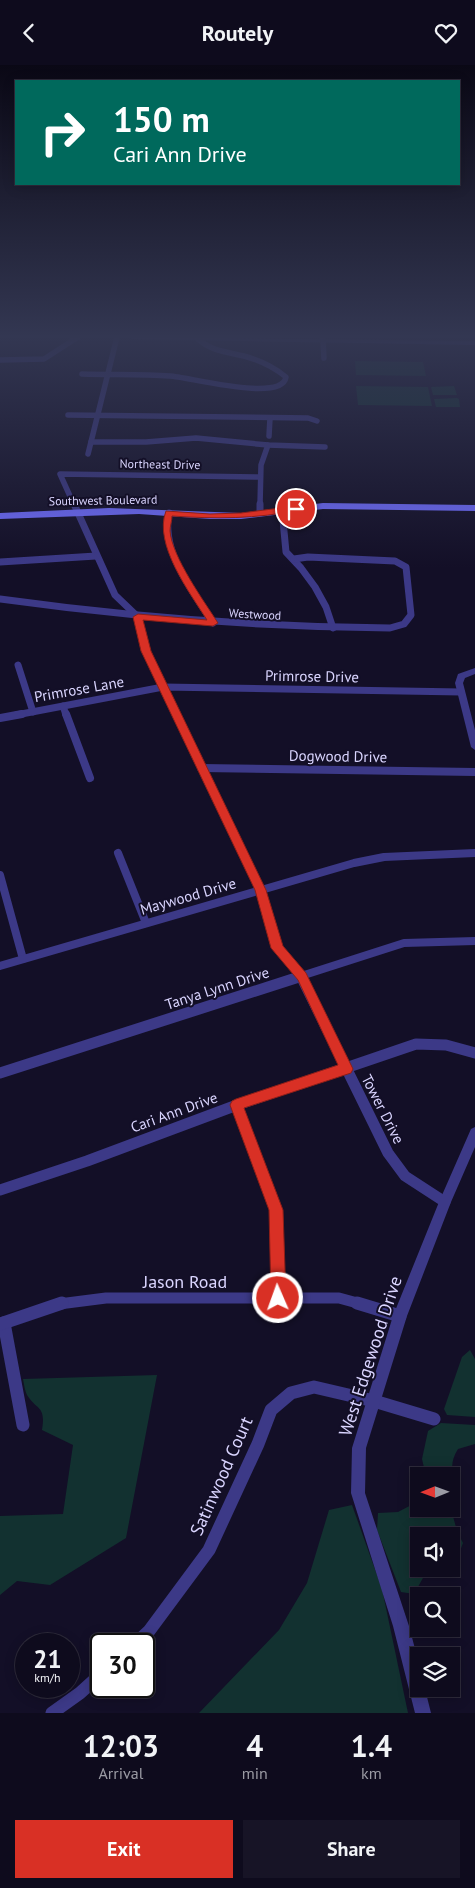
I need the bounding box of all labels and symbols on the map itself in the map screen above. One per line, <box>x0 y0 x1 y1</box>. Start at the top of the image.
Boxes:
street label: Northeast Drive <box>119 456 201 472</box>
pin <box>275 488 317 530</box>
street label: Southwest Boulevard <box>49 492 157 508</box>
street label: Westwood <box>228 605 282 623</box>
street label: Primrose Drive <box>265 666 359 686</box>
street label: Primrose Lane <box>33 672 125 706</box>
street label: Dogwood Drive <box>289 746 387 766</box>
street label: Maywood Drive <box>138 873 238 919</box>
street label: Tanya Lynn Drive <box>163 962 271 1014</box>
street label: Tower Drive <box>357 1071 409 1147</box>
street label: Cari Ann Drive <box>128 1087 220 1137</box>
street label: Jason Road <box>142 1270 227 1293</box>
position arrow <box>251 1271 303 1323</box>
street label: West Edgewood Drive <box>333 1273 407 1439</box>
street label: Satinwood Court <box>184 1413 258 1539</box>
north arrow <box>410 1467 460 1517</box>
speed limit sign: 30 <box>90 1633 155 1698</box>

